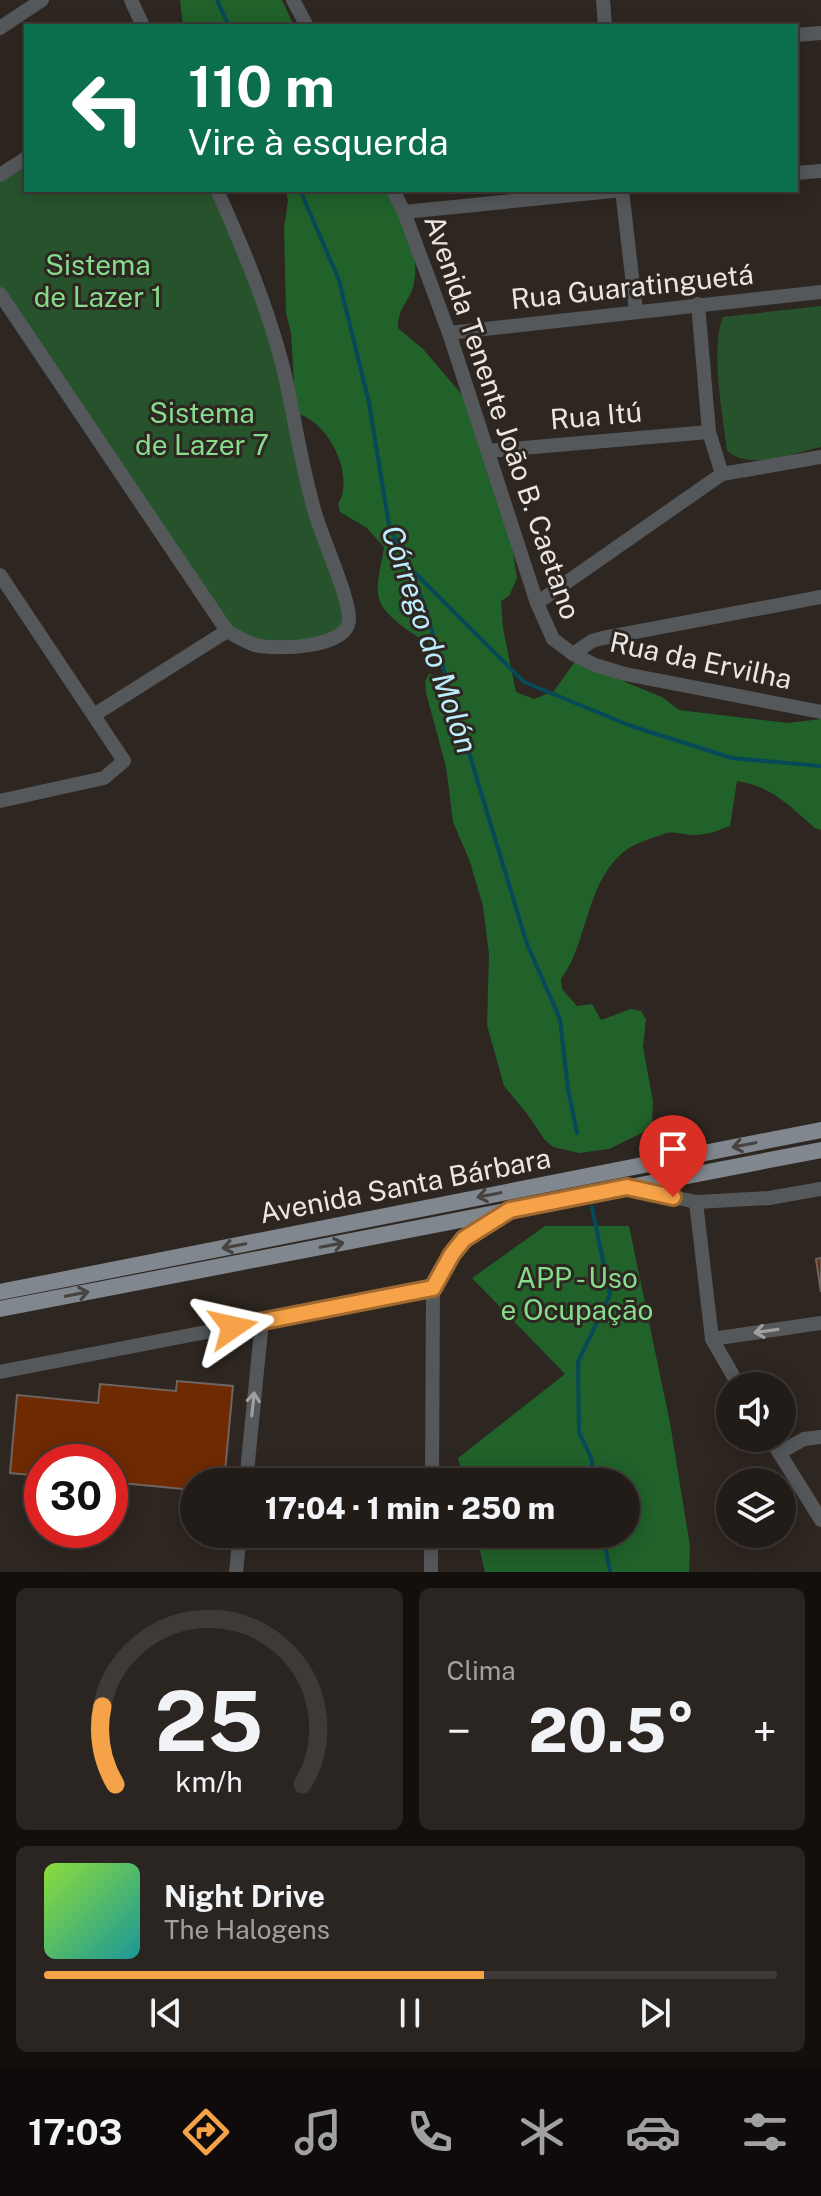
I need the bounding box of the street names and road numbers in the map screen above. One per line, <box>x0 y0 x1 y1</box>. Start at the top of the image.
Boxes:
street label: Avenida Tenente João B. Caetano <box>418 211 588 623</box>
street label: Rua Guaratinguetá <box>509 257 755 315</box>
street label: Rua Itú <box>549 395 643 435</box>
street label: Rua da Ervilha <box>607 625 795 695</box>
street label: Avenida Santa Bárbara <box>257 1141 553 1229</box>

